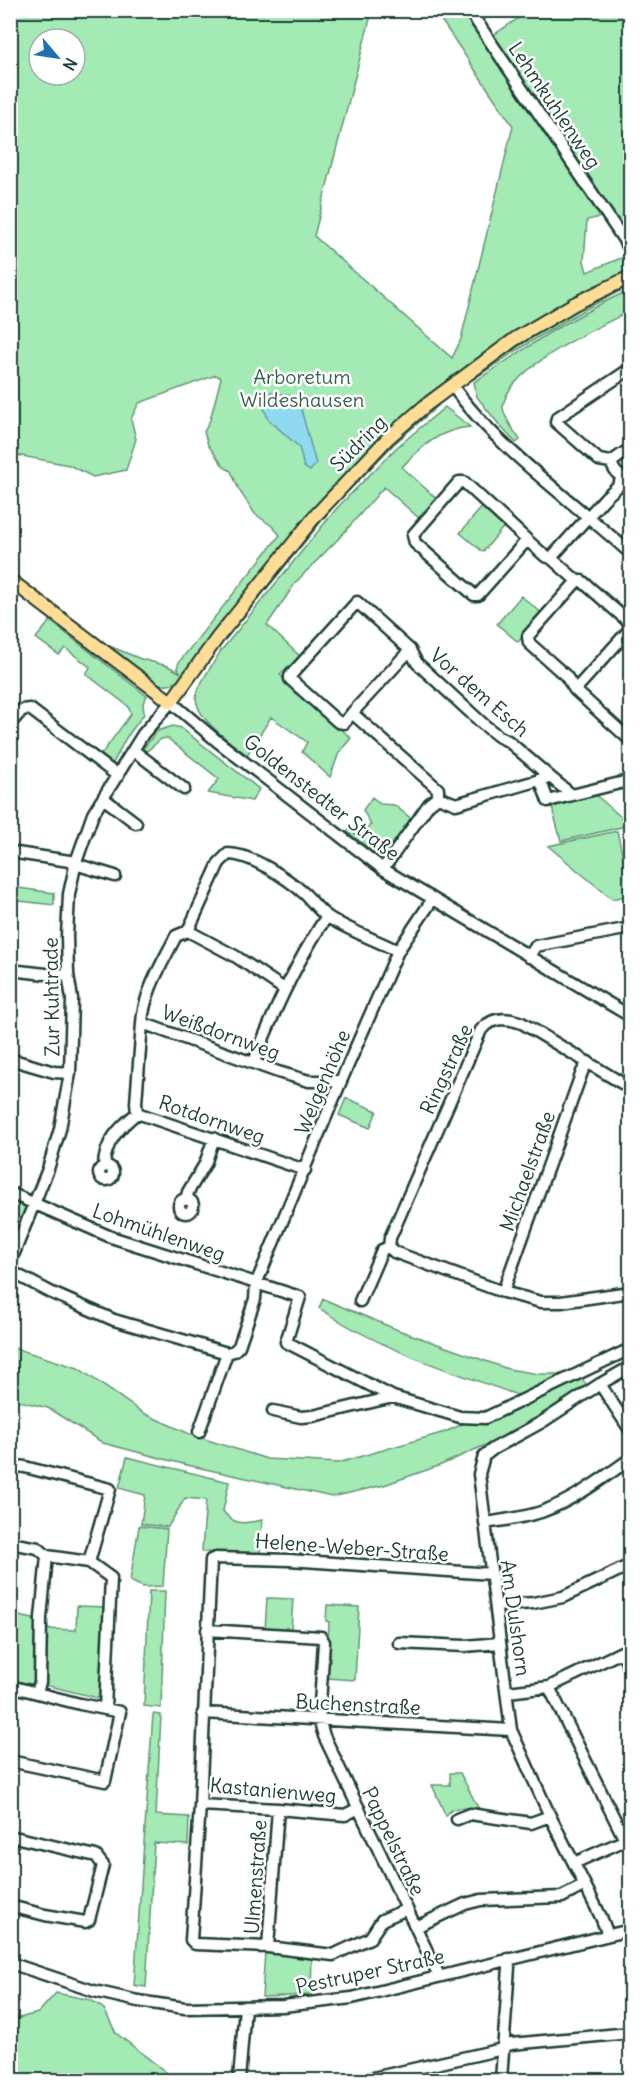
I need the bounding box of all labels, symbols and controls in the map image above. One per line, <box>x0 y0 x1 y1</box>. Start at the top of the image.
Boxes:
north arrow <box>27 27 87 87</box>
street label: Lehmkuhlenweg <box>503 37 607 173</box>
text: N <box>59 55 82 74</box>
park label: Arboretum Wildeshausen <box>240 364 364 412</box>
street label: Südring <box>324 409 392 477</box>
street label: Vor dem Esch <box>425 642 535 742</box>
street label: Goldenstedter Straße <box>239 728 405 866</box>
street label: Zur Kuhtrade <box>37 937 65 1057</box>
street label: Weißdornweg <box>159 999 283 1065</box>
street label: Ringstraße <box>414 1020 478 1118</box>
street label: Welgenhöhe <box>289 1026 355 1138</box>
street label: Rotdornweg <box>156 1089 268 1149</box>
street label: Michaelstraße <box>494 1108 560 1234</box>
street label: Lohmühlenweg <box>89 1198 229 1266</box>
street label: Helene-Weber-Straße <box>254 1528 450 1566</box>
street label: Am Dulshorn <box>495 1558 537 1678</box>
street label: Buchenstraße <box>295 1688 421 1720</box>
street label: Kastanienweg <box>209 1772 337 1808</box>
street label: Pappelstraße <box>357 1783 431 1899</box>
street label: Ulmenstraße <box>239 1819 271 1935</box>
street label: Pestruper Straße <box>293 1943 447 1999</box>

